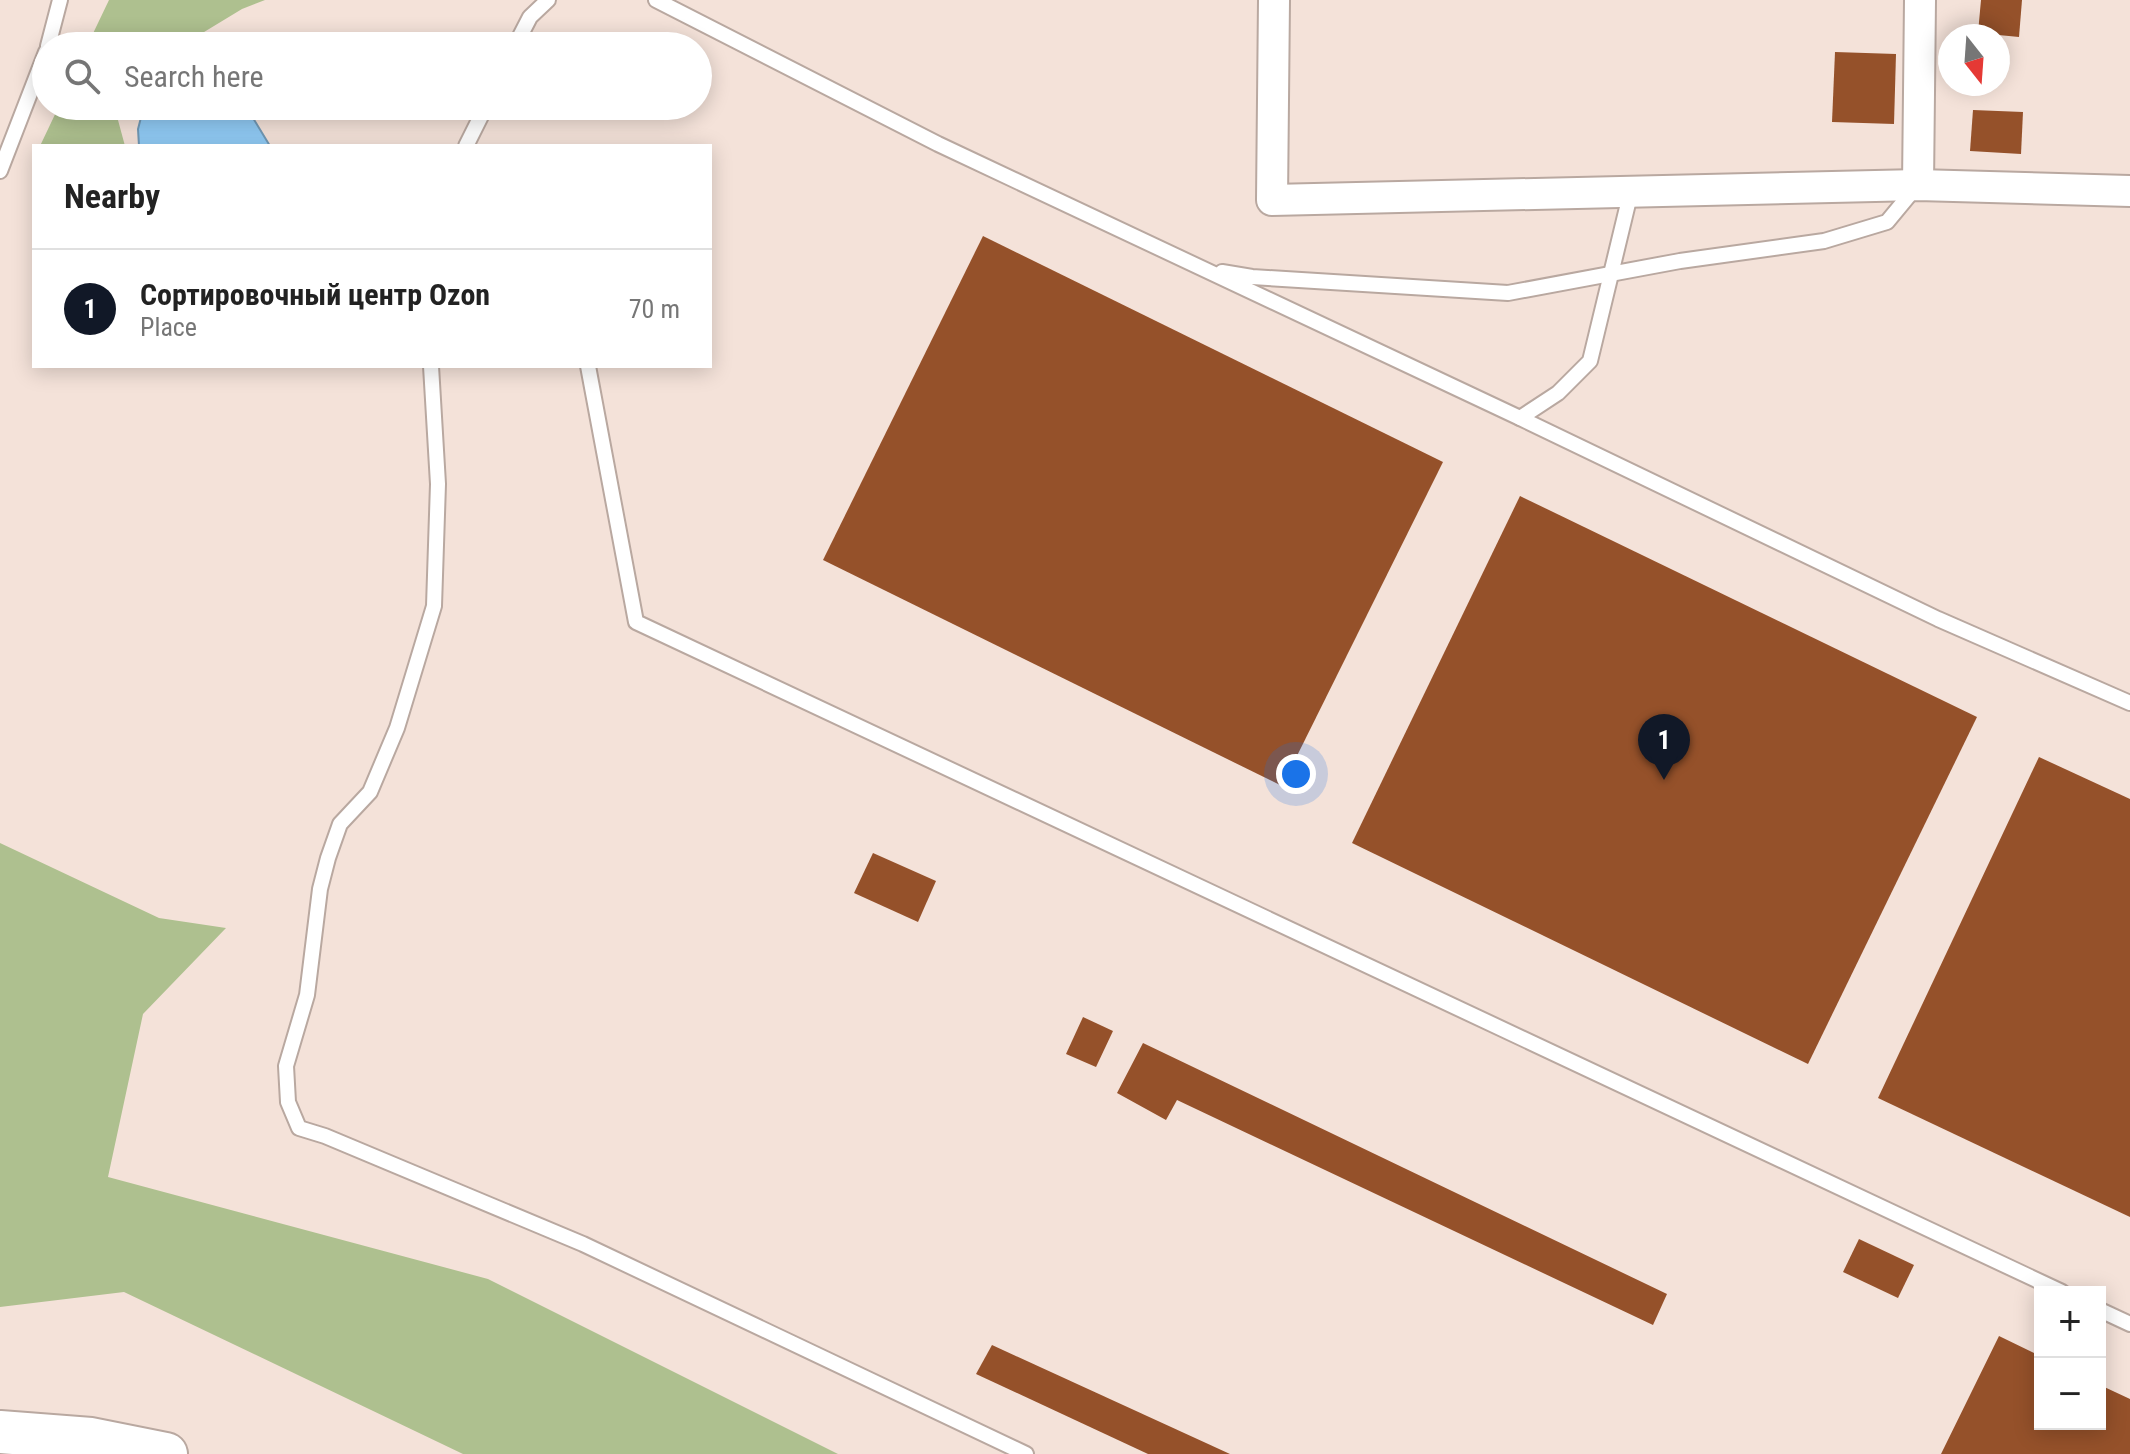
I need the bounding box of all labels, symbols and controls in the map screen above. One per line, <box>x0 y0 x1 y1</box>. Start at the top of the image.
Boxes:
north arrow <box>1938 24 2010 96</box>
search box <box>32 32 712 120</box>
icon: search <box>60 54 104 98</box>
text: Search here <box>124 59 264 94</box>
text: Nearby <box>64 176 160 216</box>
text: Сортировочный центр Ozon <box>140 277 490 312</box>
text: 1 <box>83 294 97 324</box>
text: 70 m <box>629 294 680 324</box>
text: Place <box>140 312 197 342</box>
pin: 1 <box>1638 714 1690 780</box>
your location <box>1276 754 1316 794</box>
map controls <box>2034 1286 2106 1430</box>
button: + <box>2034 1286 2106 1358</box>
button: − <box>2034 1358 2106 1430</box>

